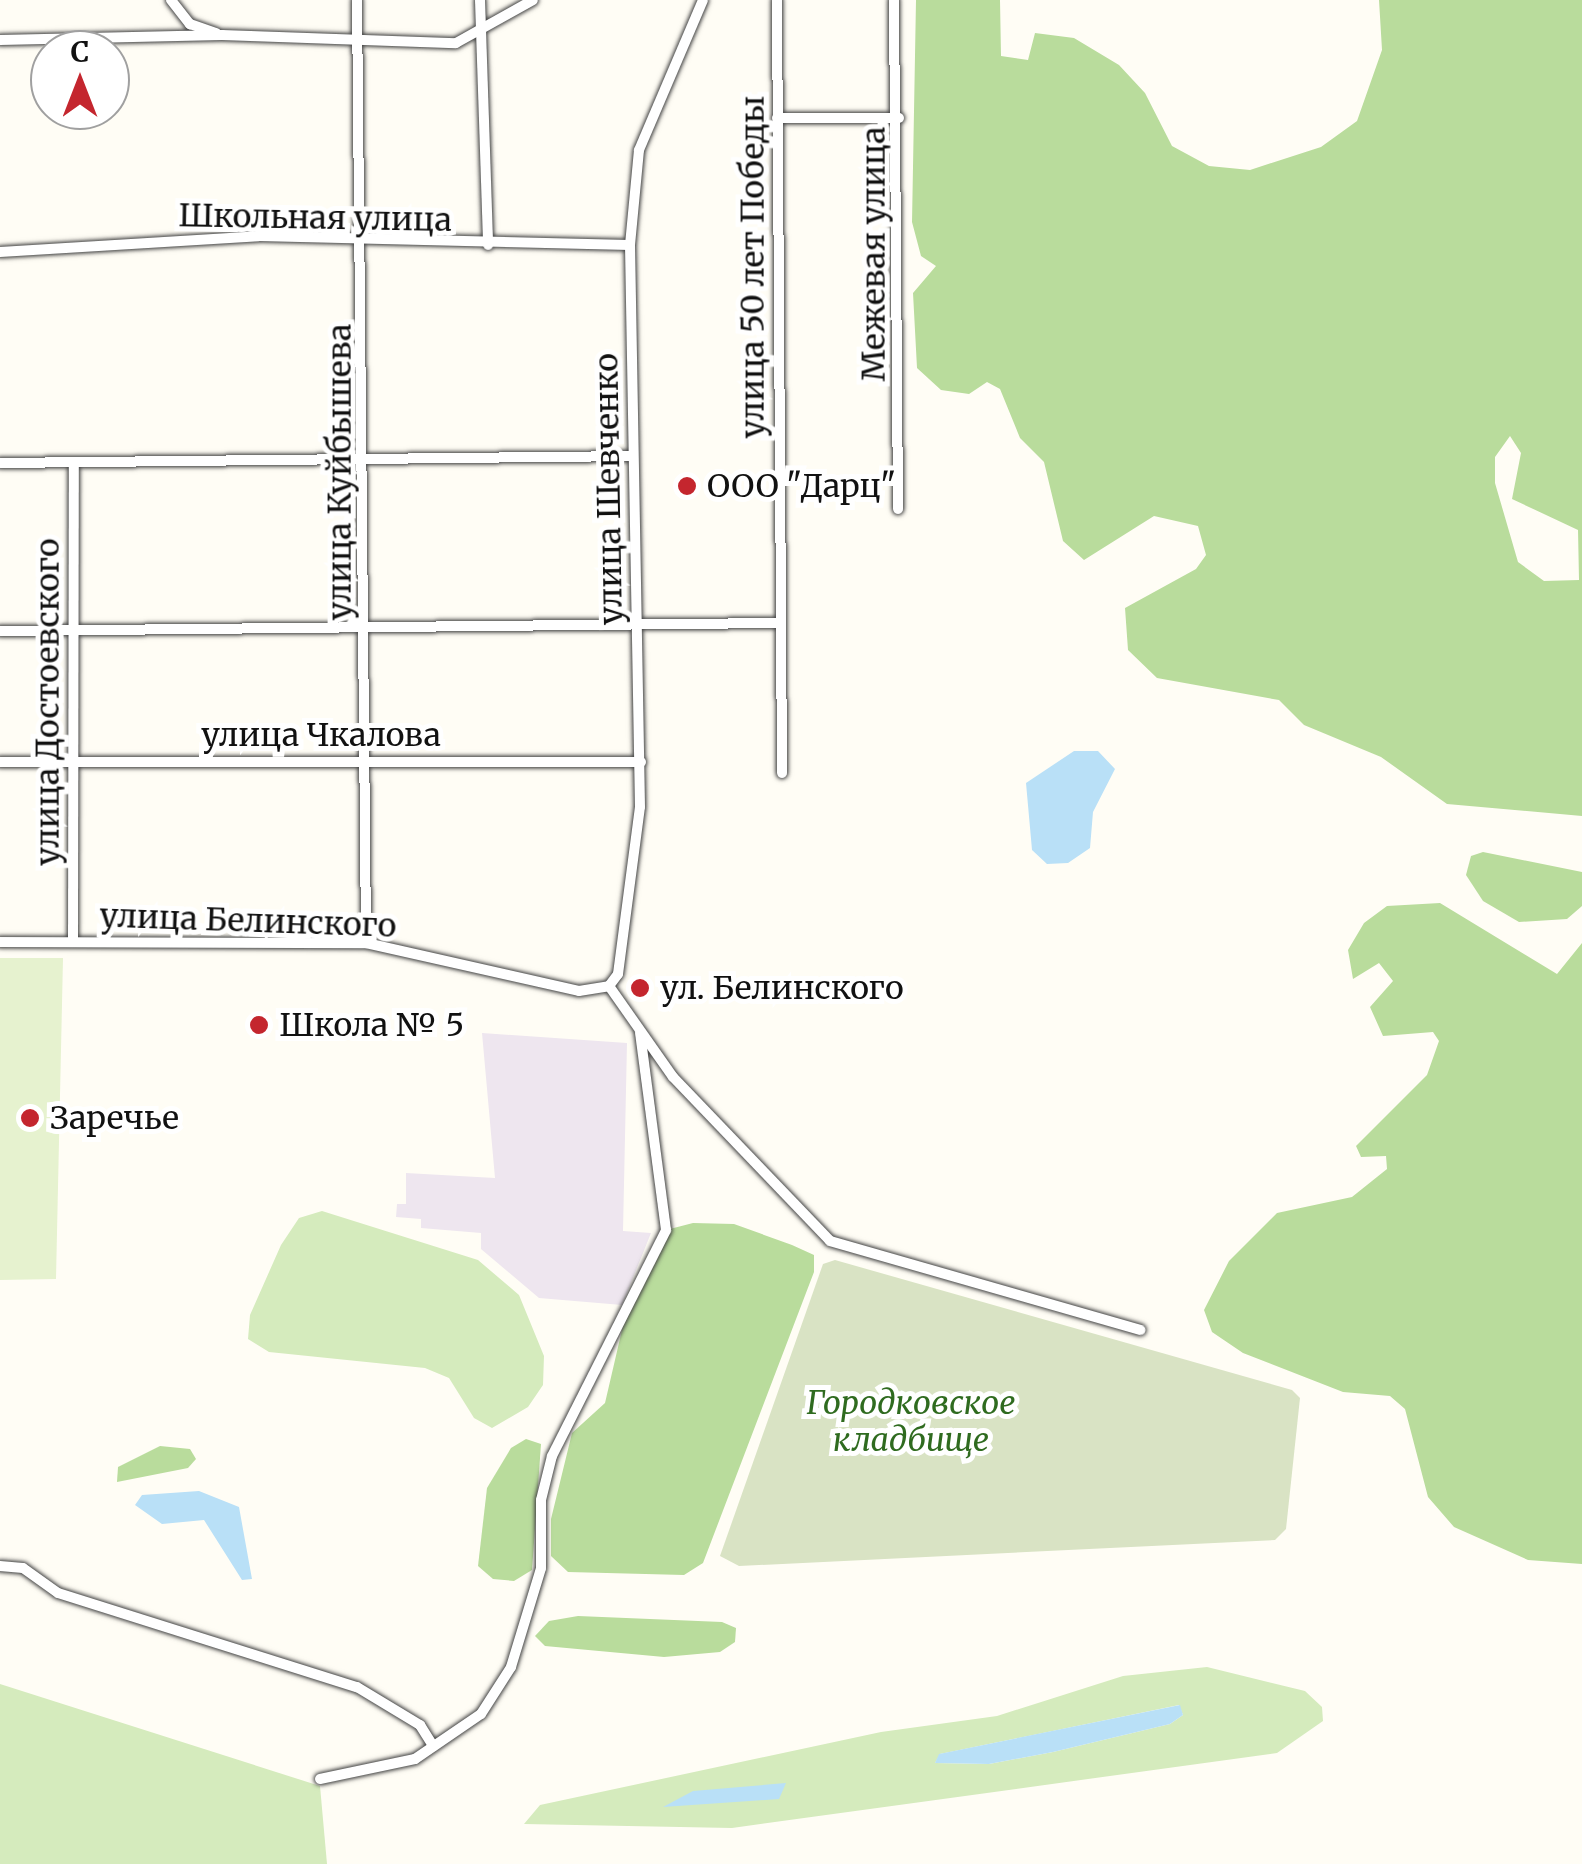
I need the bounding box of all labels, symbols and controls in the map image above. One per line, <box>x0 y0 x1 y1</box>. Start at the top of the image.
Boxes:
north arrow <box>30 30 130 130</box>
text: С <box>71 34 89 70</box>
street label: улица 50 лет Победы <box>734 96 772 438</box>
street label: Межевая улица <box>855 127 893 381</box>
street label: Школьная улица <box>178 196 452 240</box>
street label: улица Куйбышева <box>321 324 359 620</box>
street label: улица Шевченко <box>587 353 631 625</box>
place label: ООО "Дарц" <box>707 467 896 505</box>
marker: ООО "Дарц" <box>676 475 698 497</box>
street label: улица Достоевского <box>29 538 67 866</box>
street label: улица Чкалова <box>201 716 441 754</box>
street label: улица Белинского <box>99 897 397 945</box>
place label: ул. Белинского <box>660 969 904 1007</box>
marker: ул. Белинского <box>629 977 651 999</box>
place label: Школа № 5 <box>279 1006 464 1044</box>
marker: Школа № 5 <box>248 1014 270 1036</box>
place label: Заречье <box>50 1099 179 1137</box>
marker: Заречье <box>19 1107 41 1129</box>
park label: Городковское кладбище <box>806 1385 1016 1460</box>

